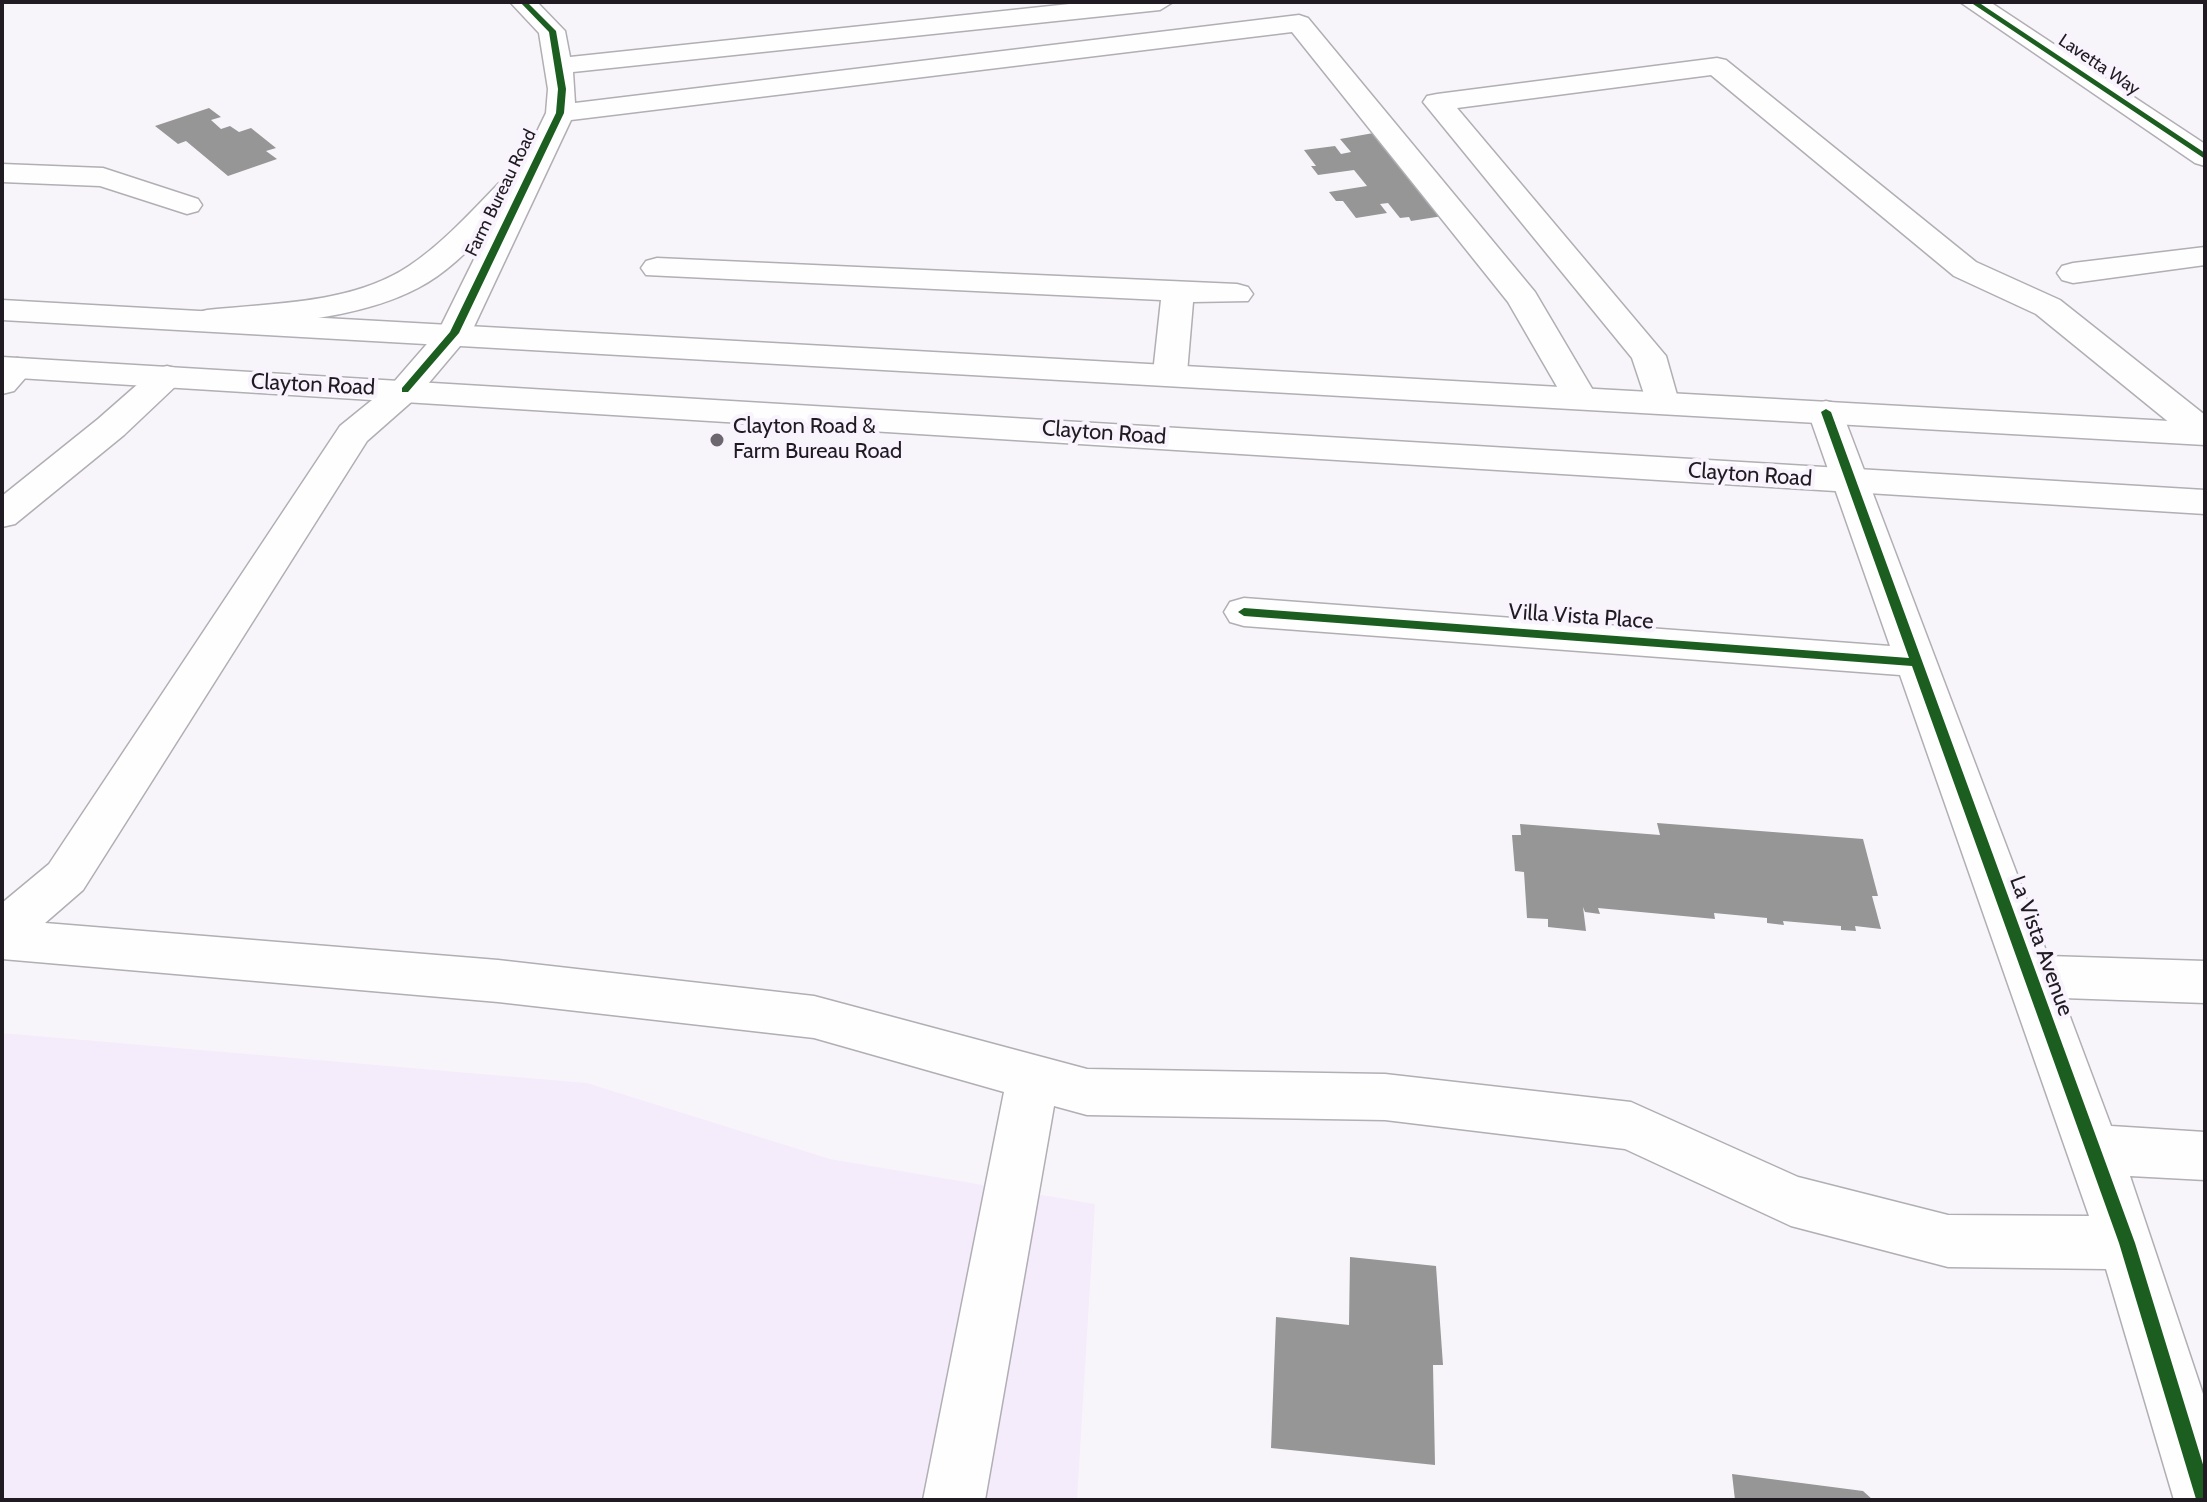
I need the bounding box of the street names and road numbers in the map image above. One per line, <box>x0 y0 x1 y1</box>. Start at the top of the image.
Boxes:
street label: Lavetta Way <box>2054 30 2144 100</box>
street label: Farm Bureau Road <box>461 126 541 260</box>
street label: Clayton Road <box>250 369 376 401</box>
street label: Clayton Road <box>1041 415 1167 451</box>
street label: Clayton Road <box>1687 457 1813 493</box>
street label: Villa Vista Place <box>1508 599 1654 635</box>
street label: La Vista Avenue <box>2003 872 2079 1020</box>

